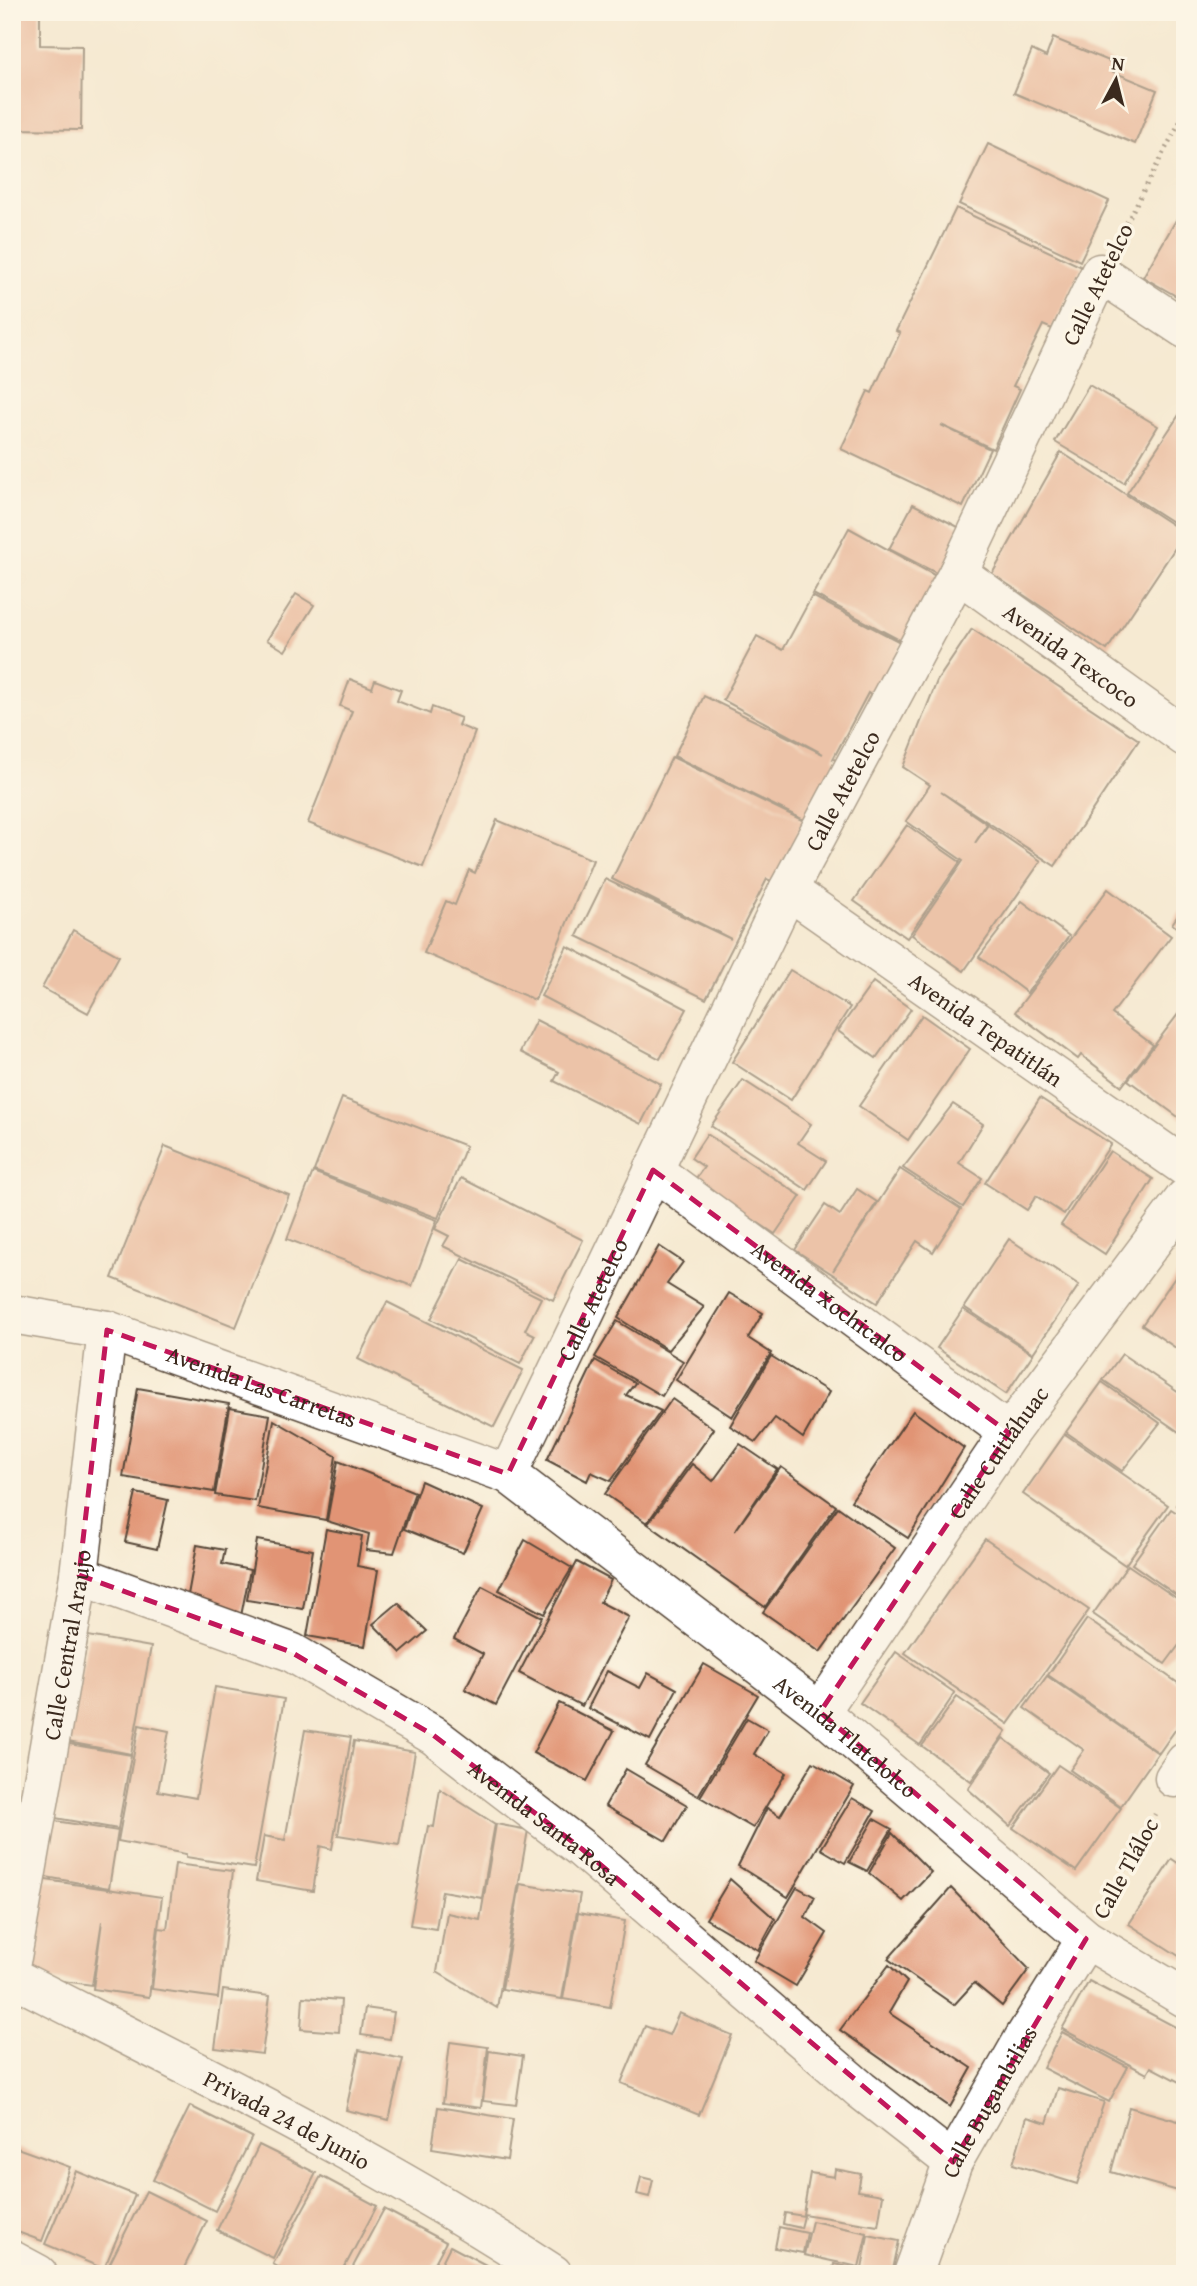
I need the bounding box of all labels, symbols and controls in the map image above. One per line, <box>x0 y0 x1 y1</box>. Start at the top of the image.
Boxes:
north arrow <box>1082 46 1152 116</box>
text: N <box>1110 48 1126 78</box>
street label: Calle Atetelco <box>1053 217 1141 351</box>
street label: Avenida Texcoco <box>997 595 1146 715</box>
street label: Calle Atetelco <box>796 724 887 856</box>
street label: Avenida Tepatitlán <box>903 963 1070 1094</box>
street label: Calle Atetelco <box>548 1232 635 1366</box>
street label: Avenida Xochicalco <box>745 1232 915 1370</box>
street label: Avenida Las Carretas <box>163 1336 361 1435</box>
street label: Calle Cuitláhuac <box>939 1378 1056 1525</box>
street label: Calle Central Araujo <box>34 1548 98 1743</box>
street label: Avenida Tlatelolco <box>767 1666 925 1805</box>
street label: Avenida Santa Rosa <box>462 1752 629 1893</box>
street label: Calle Tláloc <box>1084 1812 1166 1924</box>
street label: Calle Bugambilias <box>932 2019 1044 2182</box>
street label: Privada 24 de Junio <box>198 2061 377 2177</box>

